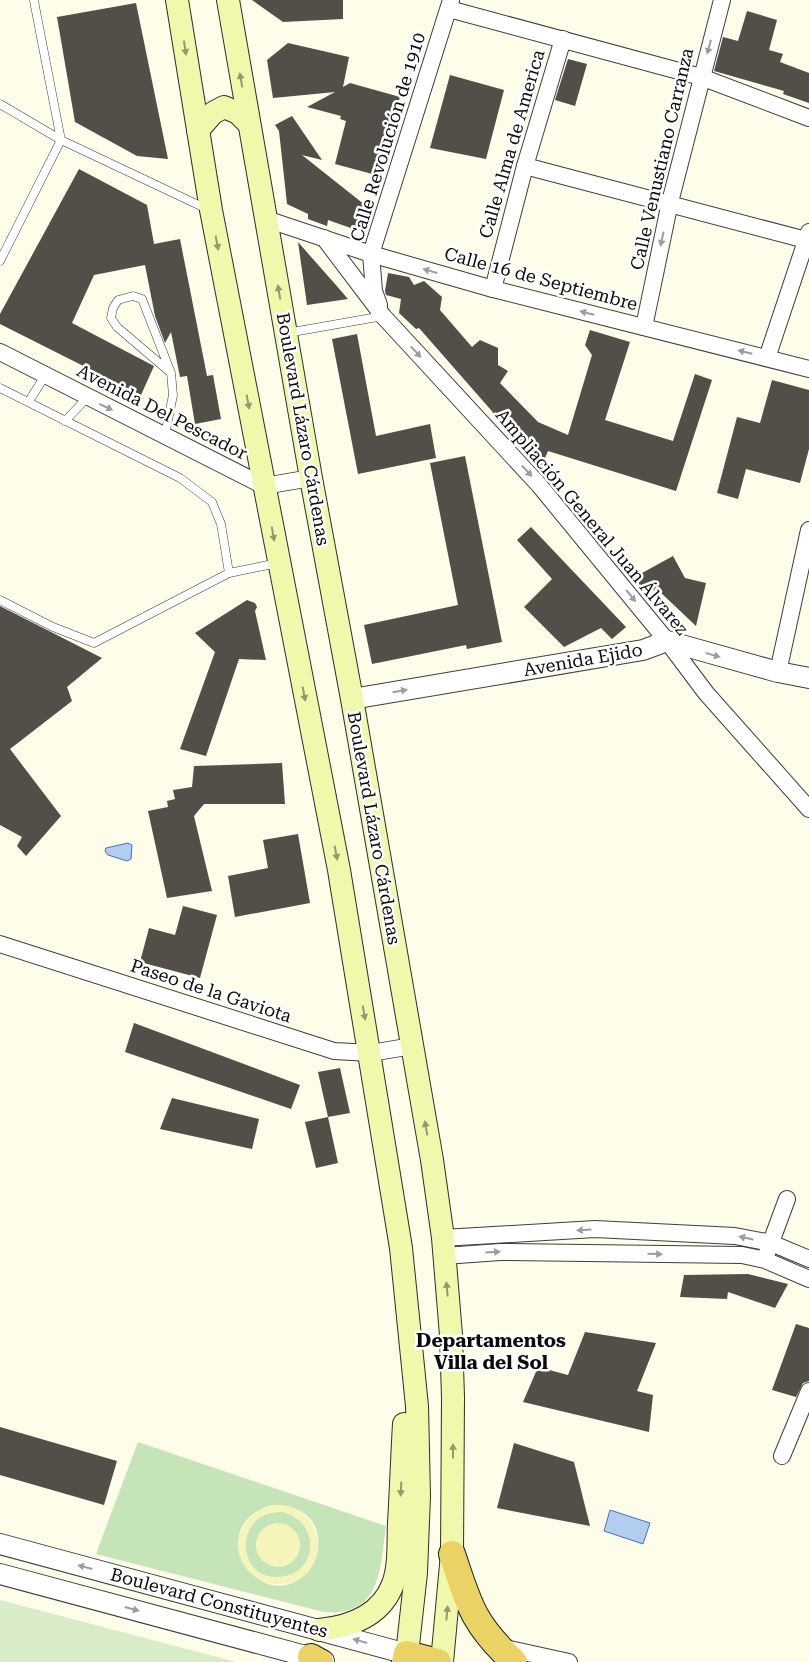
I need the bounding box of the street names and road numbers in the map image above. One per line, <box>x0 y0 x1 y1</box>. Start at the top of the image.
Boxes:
street label: Calle Revolución de 1910 <box>346 30 429 244</box>
street label: Calle Venustiano Carranza <box>626 46 697 272</box>
street label: Calle Alma de America <box>475 47 549 241</box>
street label: Calle 16 de Septiembre <box>442 243 640 314</box>
street label: Boulevard Lázaro Cárdenas <box>273 311 334 547</box>
street label: Avenida Del Pescador <box>74 359 251 464</box>
street label: Ampliación General Juan Álvarez <box>492 405 693 639</box>
street label: Avenida Ejido <box>522 639 644 680</box>
street label: Boulevard Lázaro Cárdenas <box>344 710 405 946</box>
street label: Paseo de la Gaviota <box>128 955 294 1027</box>
street label: Boulevard Constituyentes <box>108 1563 330 1642</box>

